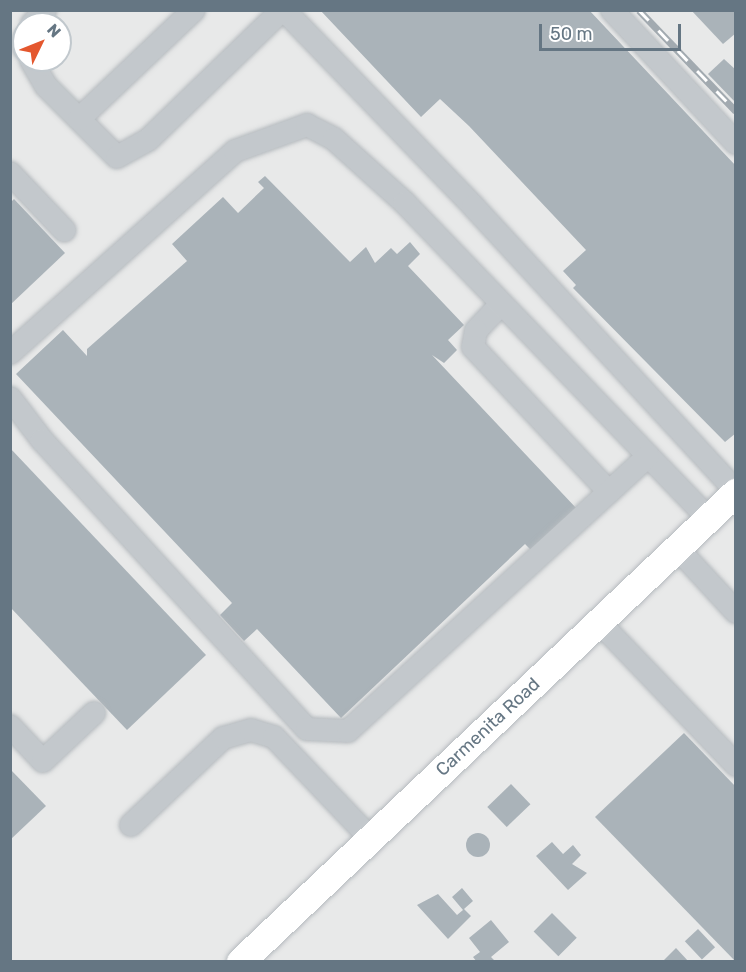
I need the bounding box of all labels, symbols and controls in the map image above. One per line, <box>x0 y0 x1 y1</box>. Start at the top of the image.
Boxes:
north arrow <box>12 12 72 72</box>
scale bar <box>542 12 684 50</box>
text: N <box>43 20 65 41</box>
text: 50 m <box>550 23 593 45</box>
street label: Carmenita Road <box>432 673 544 781</box>

